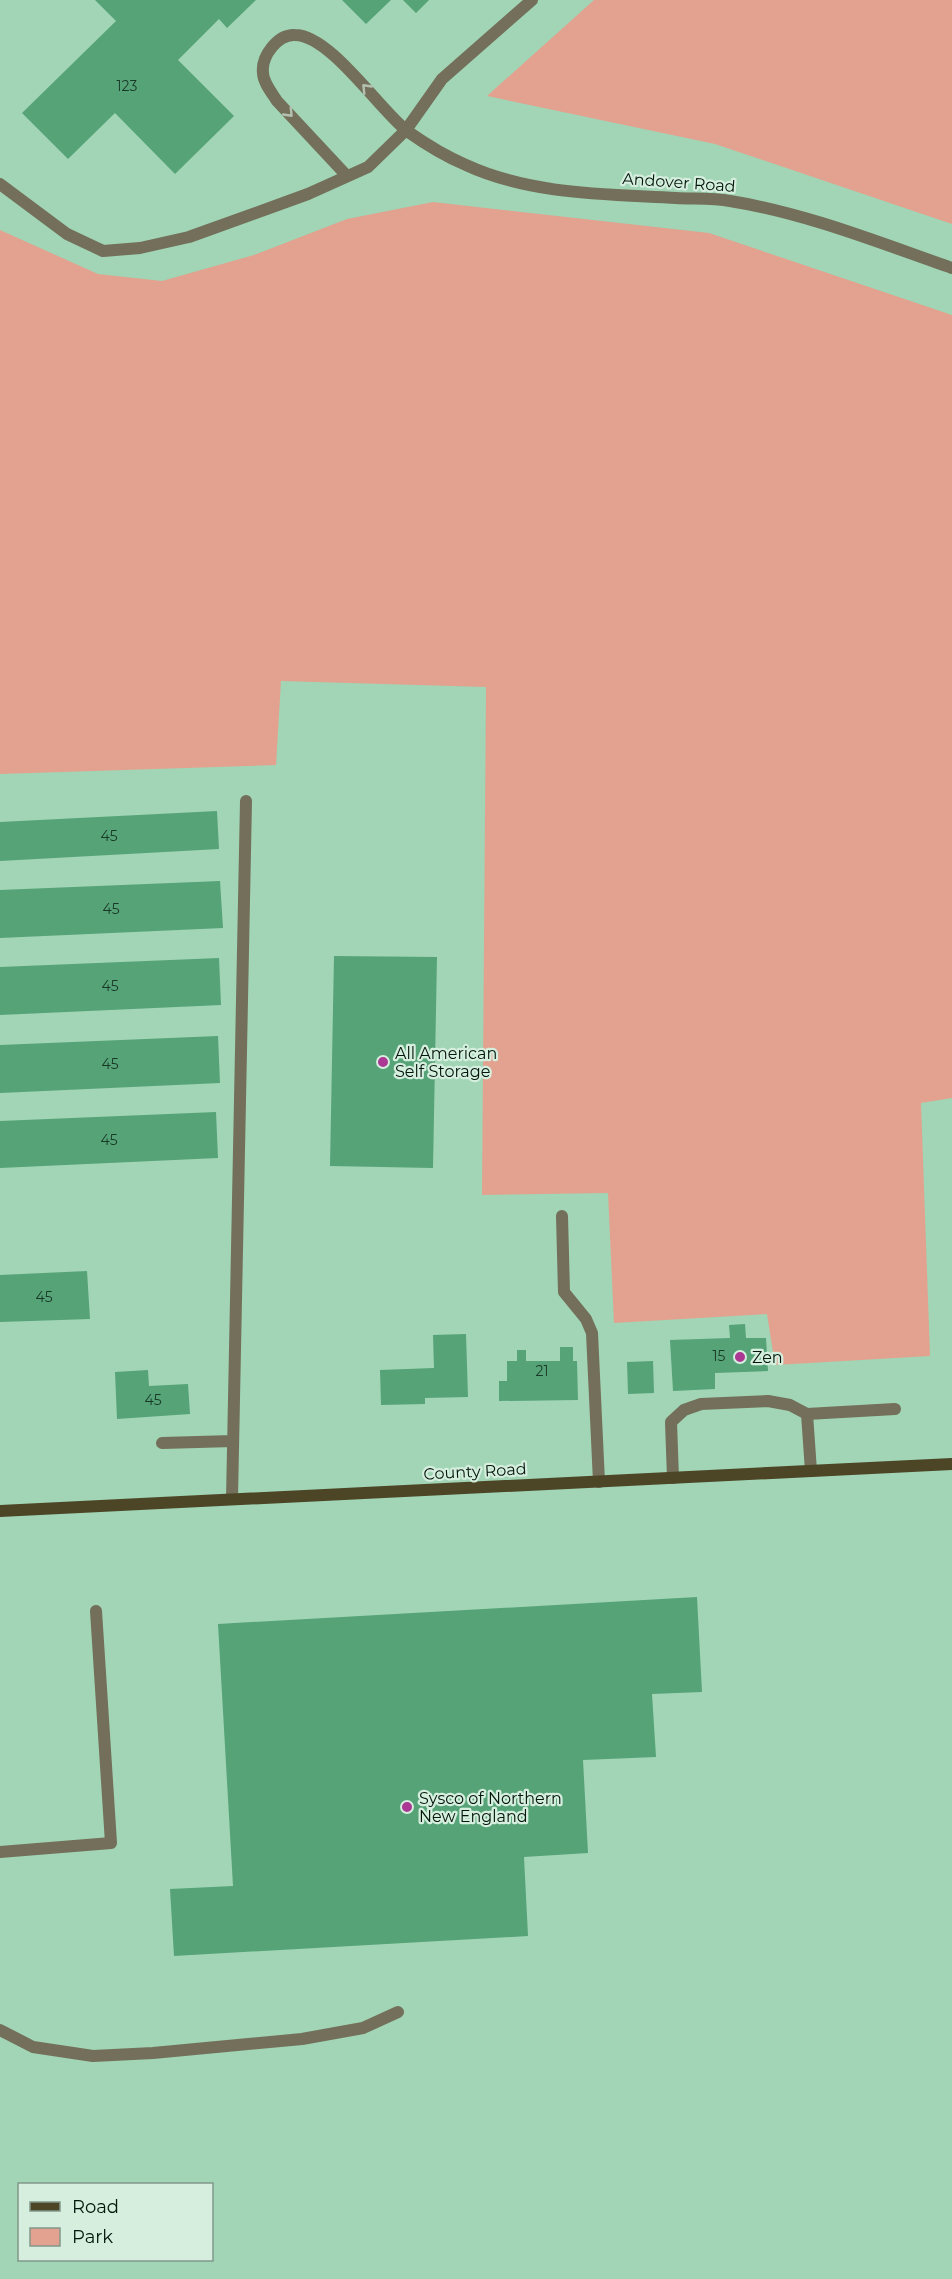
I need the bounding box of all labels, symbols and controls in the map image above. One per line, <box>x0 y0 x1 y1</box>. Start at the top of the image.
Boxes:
house number: 123 <box>117 77 138 95</box>
one-way arrow <box>362 85 373 96</box>
one-way arrow <box>282 106 293 117</box>
street label: Andover Road <box>622 169 736 196</box>
house number: 45 <box>100 827 118 845</box>
house number: 45 <box>102 900 120 918</box>
house number: 45 <box>101 977 119 995</box>
place label: All American Self Storage <box>395 1044 497 1081</box>
house number: 45 <box>101 1055 119 1073</box>
marker: All American Self Storage <box>376 1055 390 1069</box>
house number: 45 <box>100 1131 118 1149</box>
house number: 45 <box>35 1288 53 1306</box>
house number: 15 <box>713 1347 726 1365</box>
place label: Zen <box>752 1348 783 1367</box>
marker: Zen <box>733 1350 747 1364</box>
house number: 21 <box>535 1362 549 1380</box>
house number: 45 <box>144 1391 162 1409</box>
street label: County Road <box>423 1459 527 1484</box>
place label: Sysco of Northern New England <box>419 1789 562 1826</box>
marker: Sysco of Northern New England <box>400 1800 414 1814</box>
legend <box>18 2183 213 2261</box>
text: Road <box>72 2196 119 2218</box>
text: Park <box>72 2226 113 2248</box>

